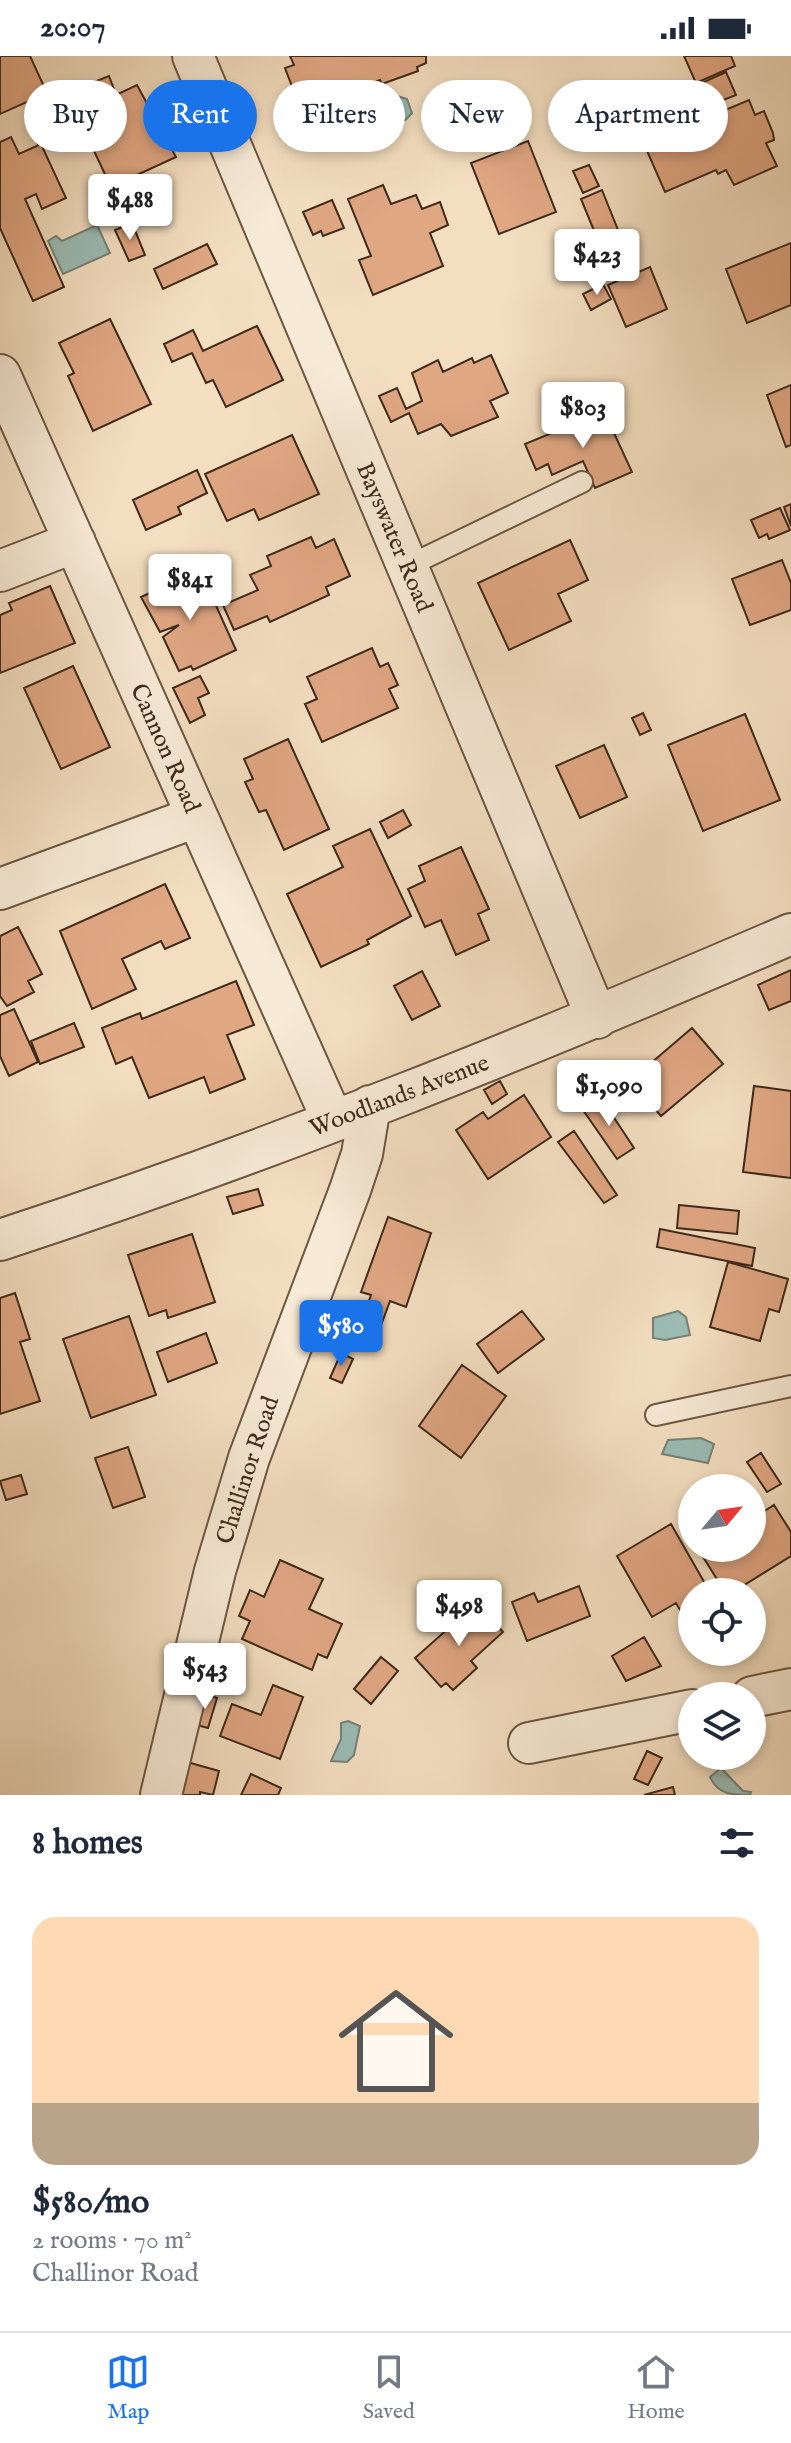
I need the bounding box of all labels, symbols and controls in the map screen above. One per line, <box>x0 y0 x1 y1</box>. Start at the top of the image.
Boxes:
text: 20:07 <box>40 9 106 47</box>
chip: Buy <box>24 80 127 152</box>
chip: Rent <box>143 80 257 152</box>
chip: Filters <box>273 80 405 152</box>
chip: New <box>421 80 532 152</box>
chip: Apartment <box>548 80 728 152</box>
pin: $488 <box>83 174 177 242</box>
text: $488 <box>106 183 154 216</box>
pin: $423 <box>550 229 644 297</box>
text: $423 <box>572 238 622 271</box>
pin: $803 <box>536 382 630 450</box>
text: $803 <box>559 391 607 424</box>
street label: Bayswater Road <box>348 458 439 617</box>
pin: $841 <box>143 554 237 622</box>
text: $841 <box>166 563 214 596</box>
street label: Cannon Road <box>122 679 207 818</box>
street label: Woodlands Avenue <box>305 1048 494 1145</box>
pin: $1,090 <box>544 1060 674 1128</box>
text: $1,090 <box>575 1069 643 1102</box>
pin: $580 <box>294 1300 388 1368</box>
text: $580 <box>318 1309 364 1342</box>
street label: Challinor Road <box>210 1392 287 1548</box>
north arrow <box>678 1474 766 1562</box>
map controls <box>678 1474 766 1770</box>
button: locate <box>678 1578 766 1666</box>
pin: $498 <box>412 1580 506 1648</box>
text: $498 <box>435 1589 483 1622</box>
pin: $543 <box>158 1643 252 1711</box>
text: $543 <box>182 1652 228 1685</box>
button: layers <box>678 1682 766 1770</box>
icon: filters <box>715 1821 759 1865</box>
text: 8 homes <box>32 1822 143 1865</box>
icon: home <box>324 1969 468 2113</box>
text: $580/mo <box>32 2181 149 2224</box>
text: 2 rooms · 70 m² <box>32 2224 192 2257</box>
text: Challinor Road <box>32 2257 199 2290</box>
tab: Map <box>106 2350 150 2426</box>
tab: Saved <box>363 2350 415 2426</box>
tab: Home <box>627 2350 685 2426</box>

